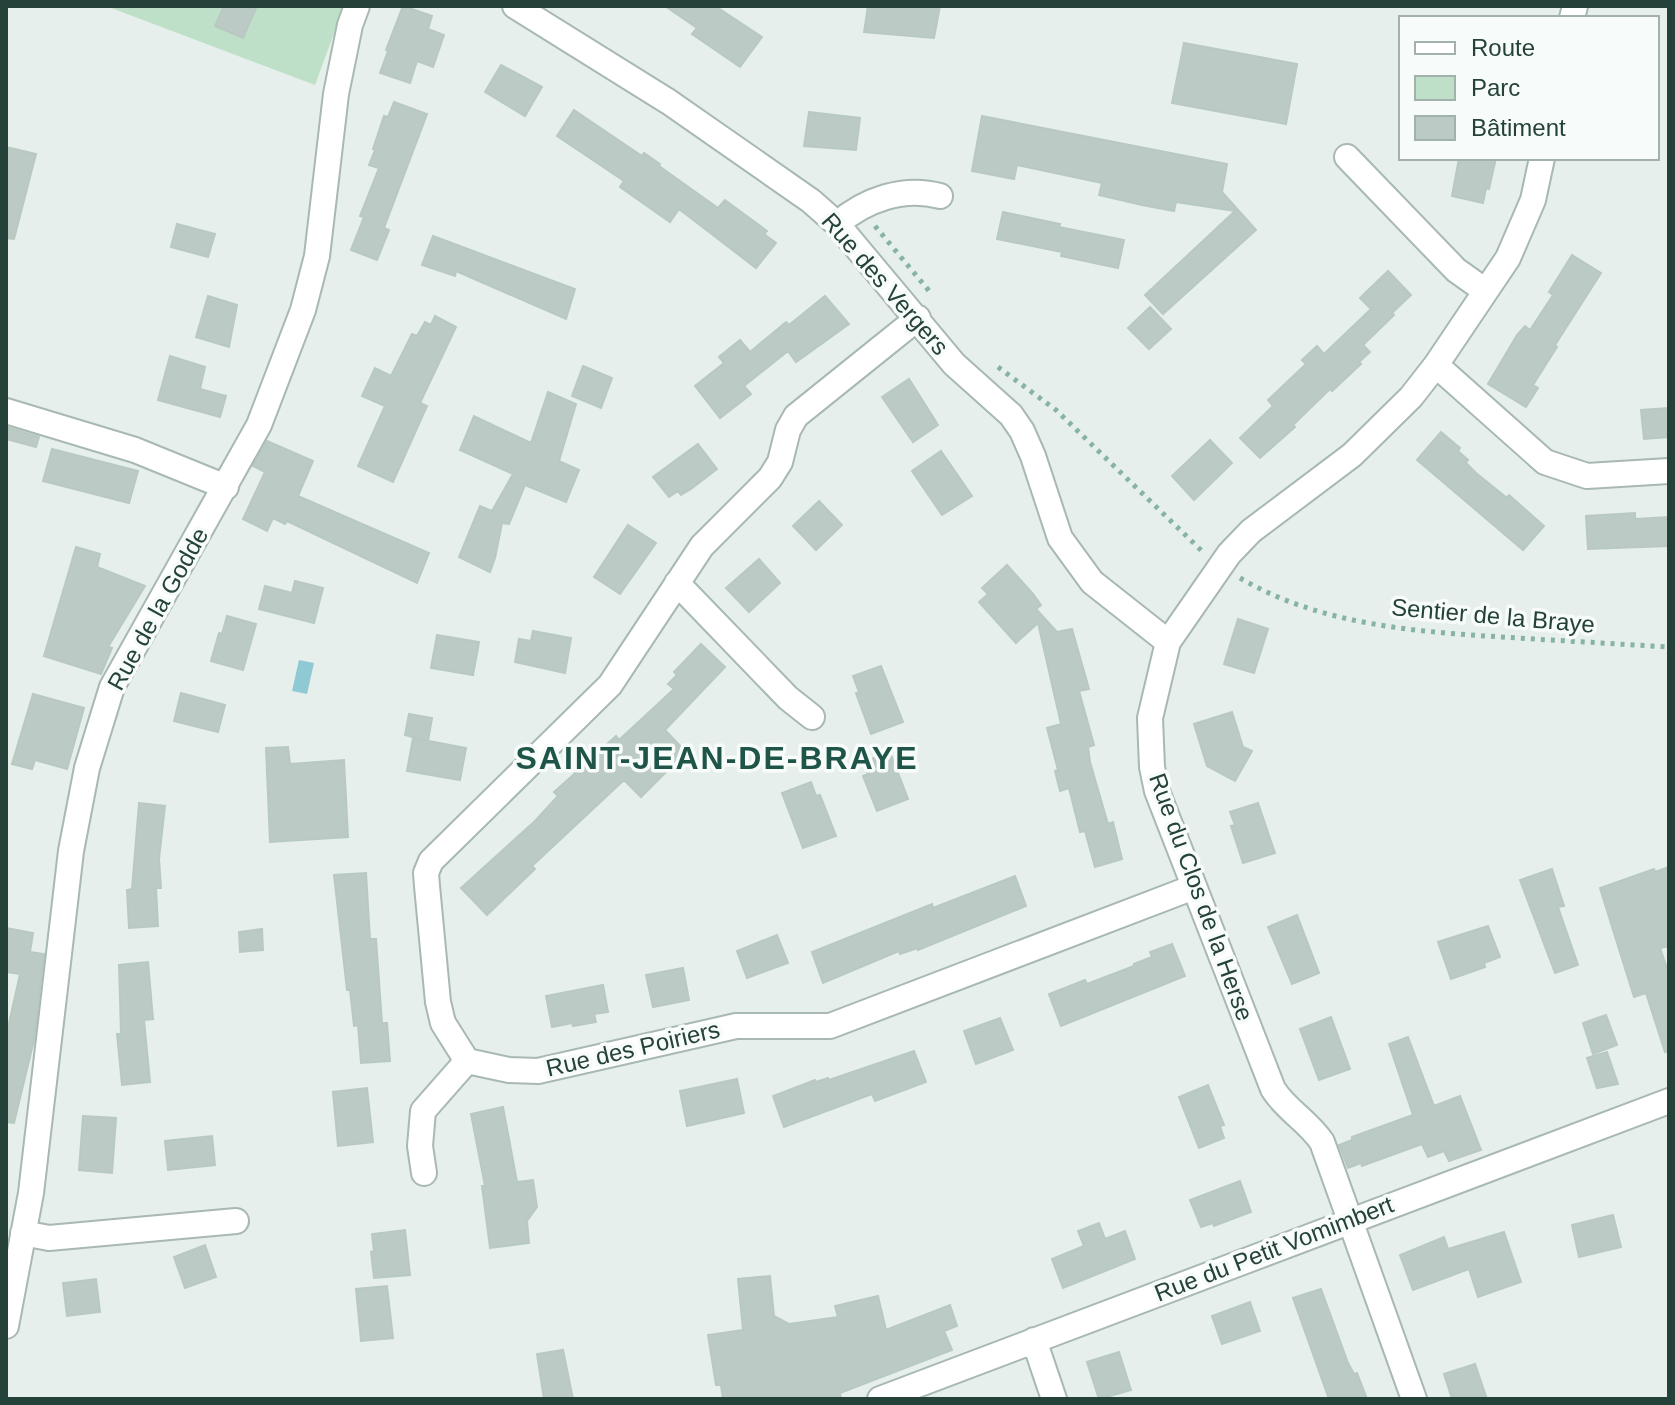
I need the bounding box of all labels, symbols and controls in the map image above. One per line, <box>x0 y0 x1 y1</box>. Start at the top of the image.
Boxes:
legend <box>1399 16 1659 160</box>
text: Route <box>1471 34 1535 61</box>
text: Parc <box>1471 74 1520 101</box>
text: Bâtiment <box>1471 114 1566 141</box>
street label: Rue des Vergers <box>817 207 954 360</box>
street label: Rue de la Godde <box>102 523 213 695</box>
street label: Sentier de la Braye <box>1390 593 1596 638</box>
district label: SAINT-JEAN-DE-BRAYE <box>515 740 919 776</box>
street label: Rue du Clos de la Herse <box>1144 769 1259 1024</box>
street label: Rue des Poiriers <box>543 1015 722 1082</box>
street label: Rue du Petit Vomimbert <box>1151 1190 1397 1307</box>

